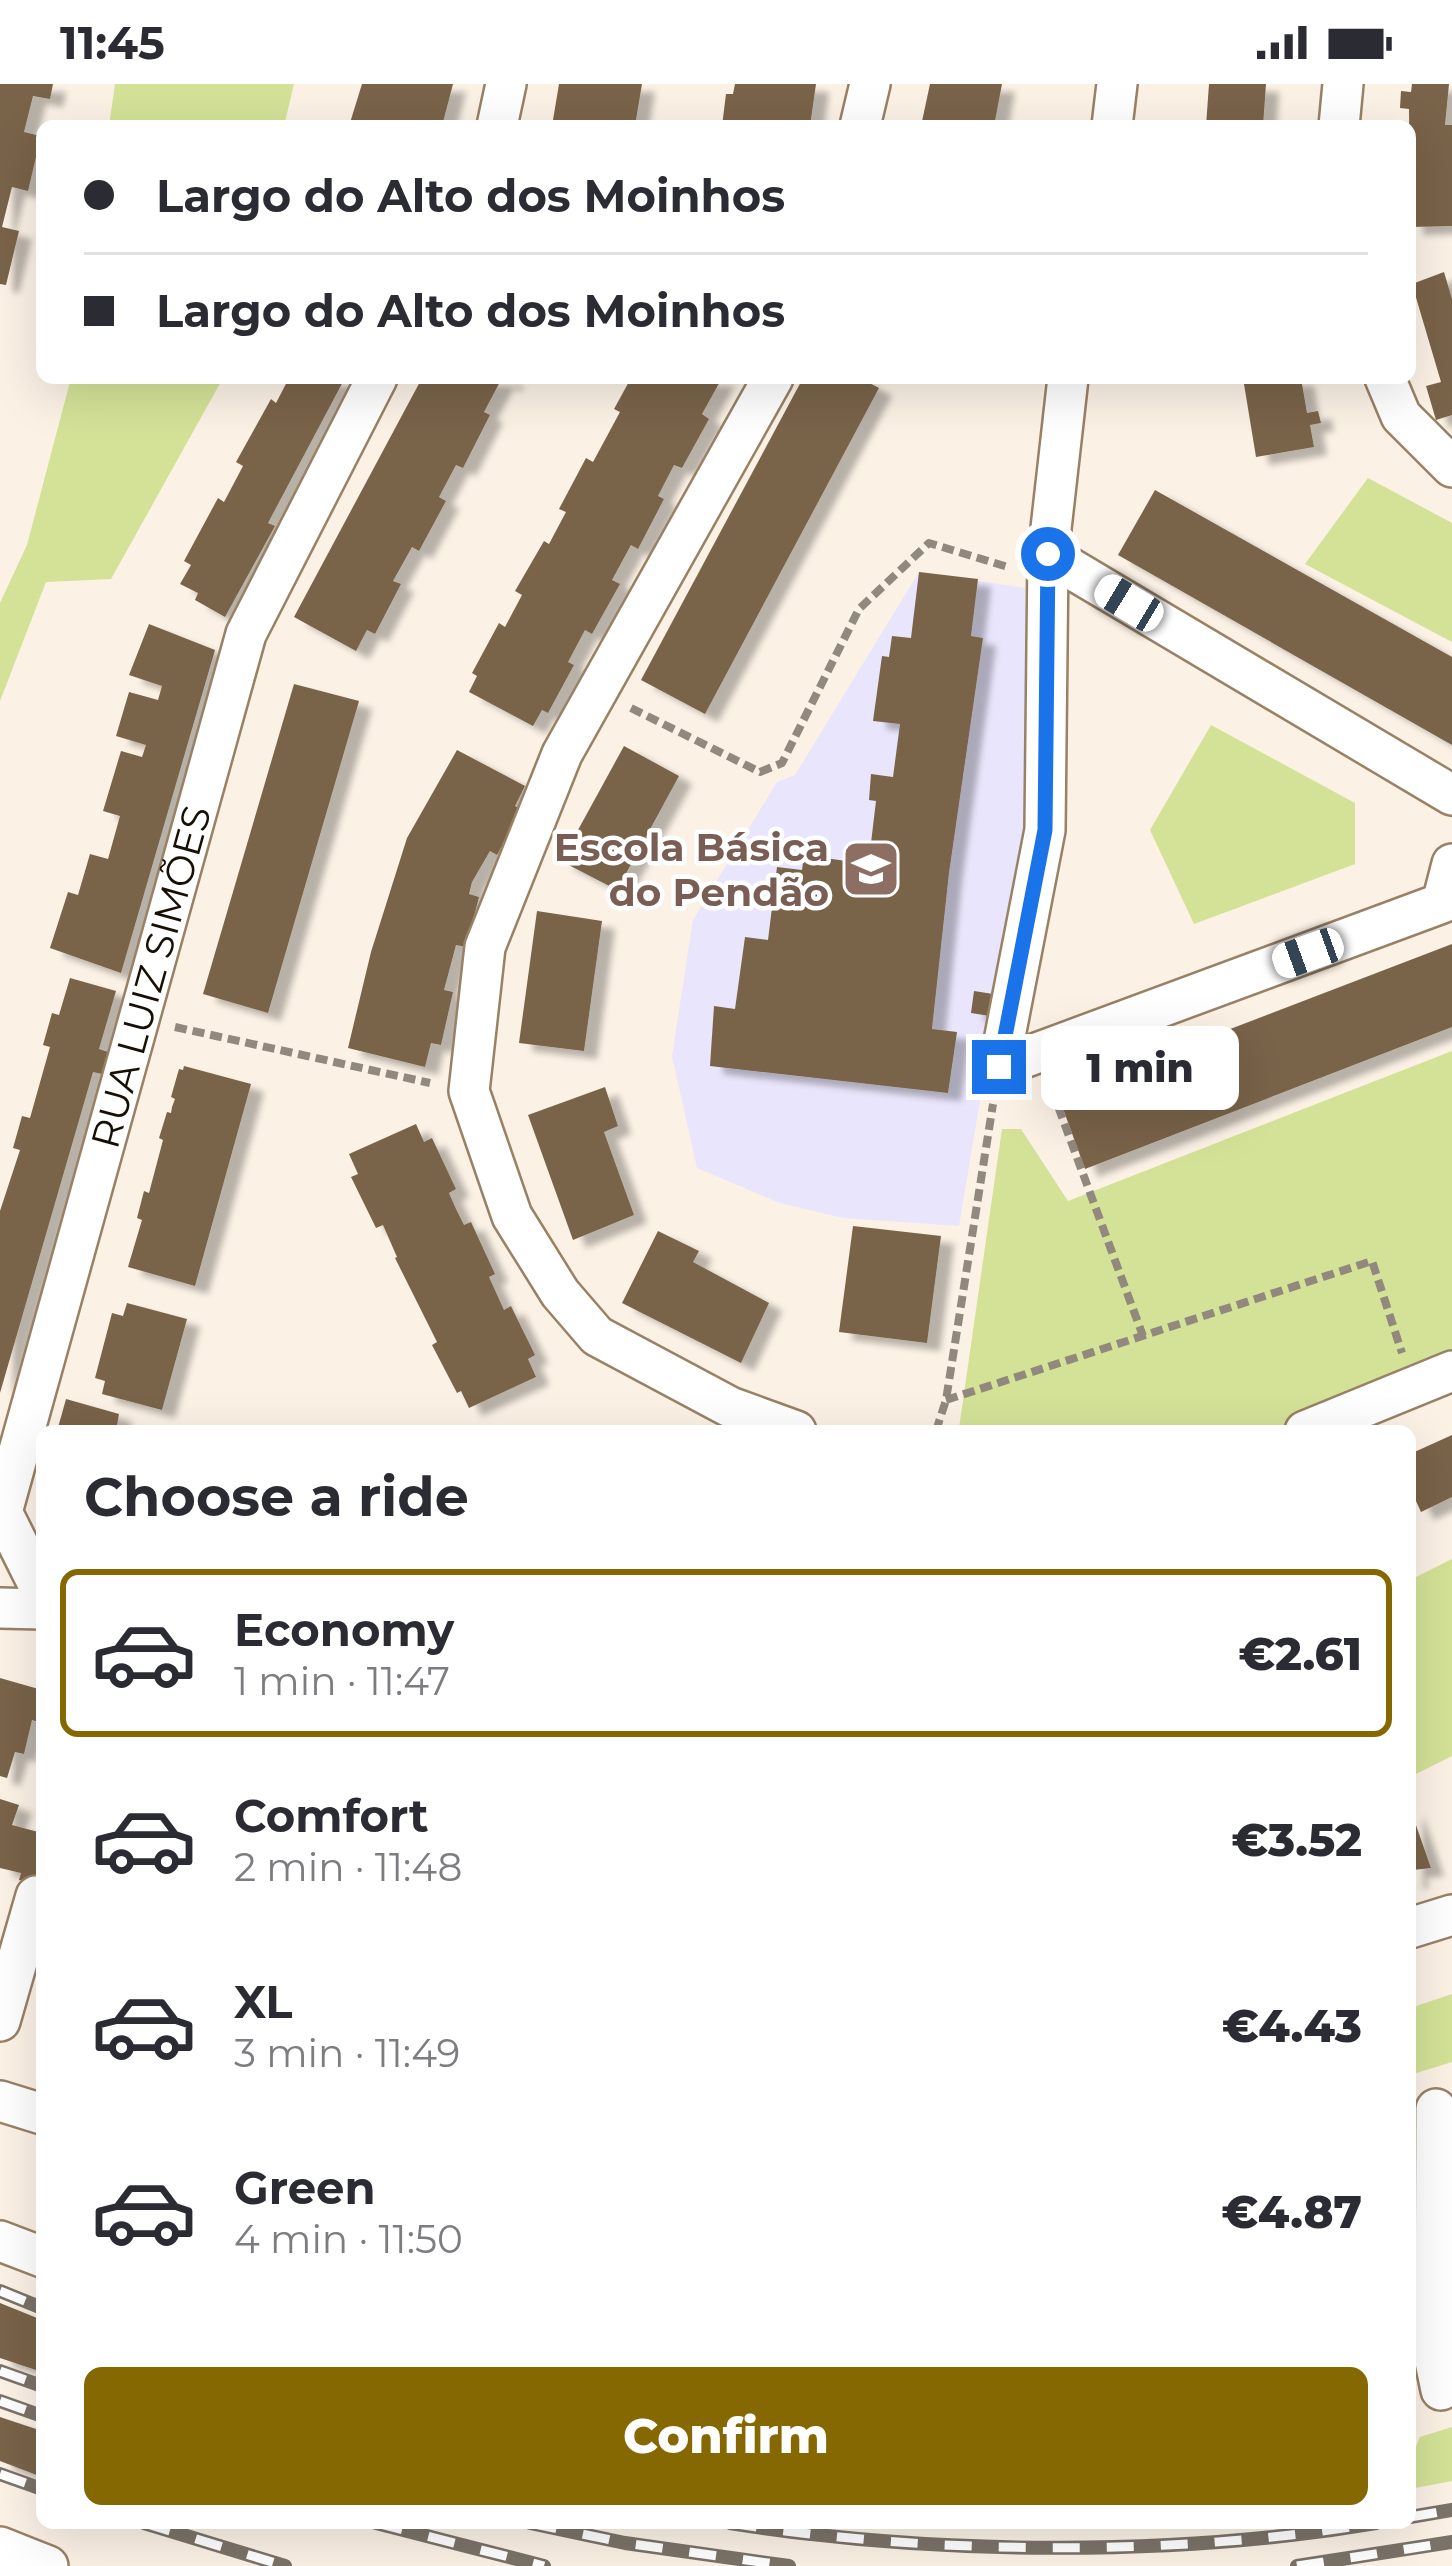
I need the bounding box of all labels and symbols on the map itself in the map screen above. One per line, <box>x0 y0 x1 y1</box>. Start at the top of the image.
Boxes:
route start <box>1021 527 1075 581</box>
car <box>1089 569 1169 637</box>
street label: RUA LUIZ SIMÕES <box>80 800 221 1153</box>
place label: Escola Básica do Pendão <box>554 823 829 916</box>
school or university icon: Escola Básica do Pendão <box>840 838 902 900</box>
car <box>1268 924 1348 982</box>
callout: 1 min <box>1041 1025 1239 1109</box>
route end <box>972 1040 1026 1094</box>

